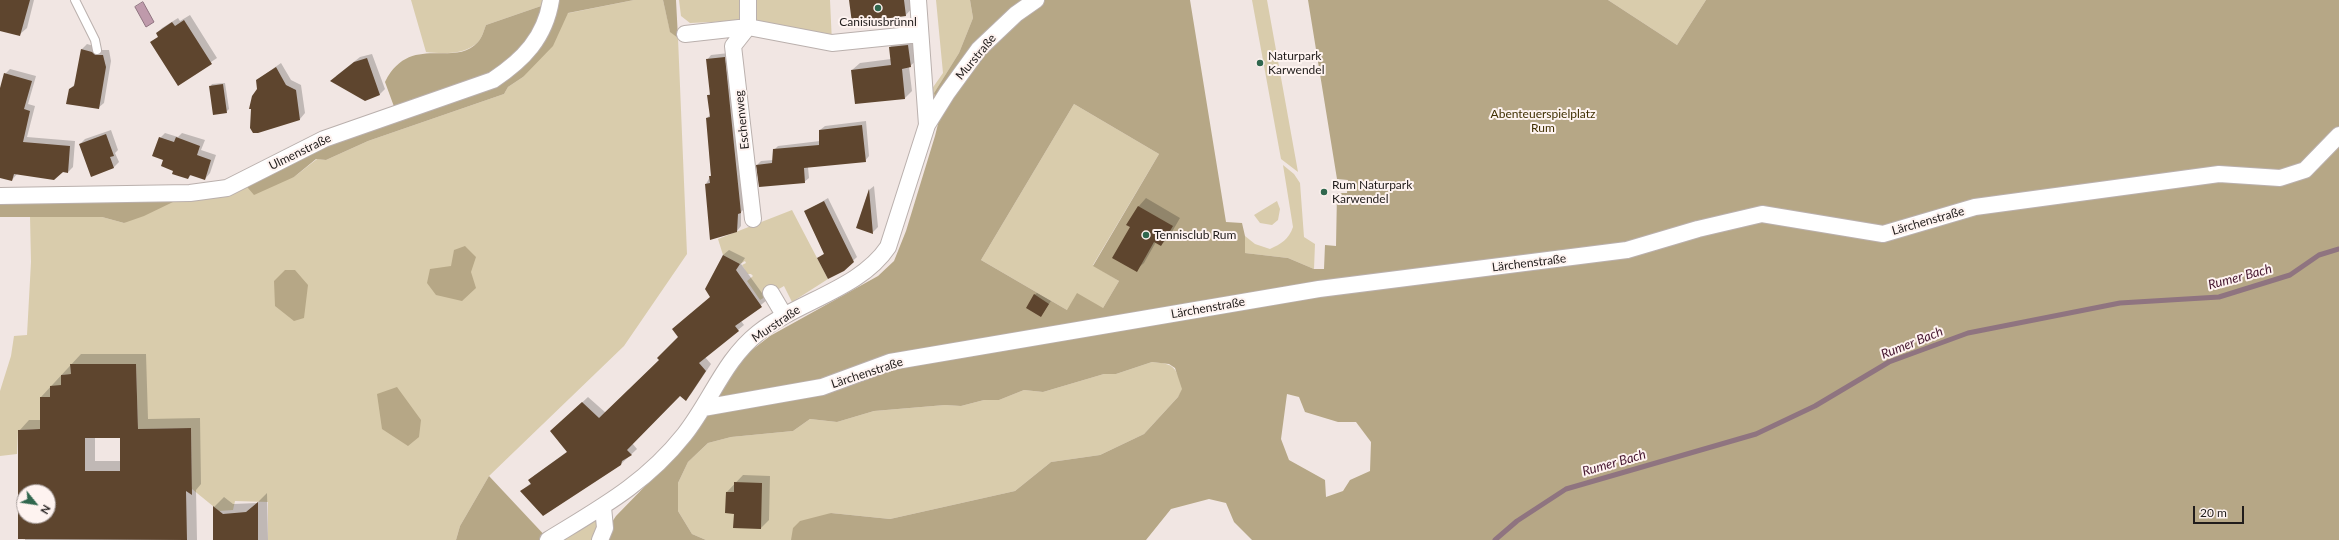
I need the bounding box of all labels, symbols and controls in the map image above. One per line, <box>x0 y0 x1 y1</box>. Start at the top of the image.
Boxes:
marker: Canisiusbrünnl <box>873 3 883 13</box>
place label: Canisiusbrünnl <box>839 15 917 29</box>
street label: Murstraße <box>953 31 999 83</box>
place label: Naturpark Karwendel <box>1268 49 1325 77</box>
marker: Naturpark Karwendel <box>1255 58 1265 68</box>
street label: Eschenweg <box>732 90 752 150</box>
park label: Abenteuerspielplatz Rum <box>1491 107 1595 135</box>
street label: Ulmenstraße <box>267 131 333 173</box>
place label: Rum Naturpark Karwendel <box>1332 178 1412 206</box>
marker: Rum Naturpark Karwendel <box>1319 187 1329 197</box>
street label: Lärchenstraße <box>1890 204 1966 238</box>
place label: Tennisclub Rum <box>1154 228 1236 242</box>
marker: Tennisclub Rum <box>1141 230 1151 240</box>
street label: Lärchenstraße <box>1491 251 1567 275</box>
water label: Rumer Bach <box>2206 261 2274 293</box>
street label: Lärchenstraße <box>1170 294 1246 322</box>
street label: Murstraße <box>749 303 803 345</box>
water label: Rumer Bach <box>1879 324 1945 362</box>
street label: Lärchenstraße <box>829 355 905 391</box>
water label: Rumer Bach <box>1580 446 1648 480</box>
north arrow <box>16 484 56 524</box>
scale bar <box>2195 498 2246 524</box>
text: N <box>38 503 54 517</box>
text: 20 m <box>2200 505 2227 520</box>

